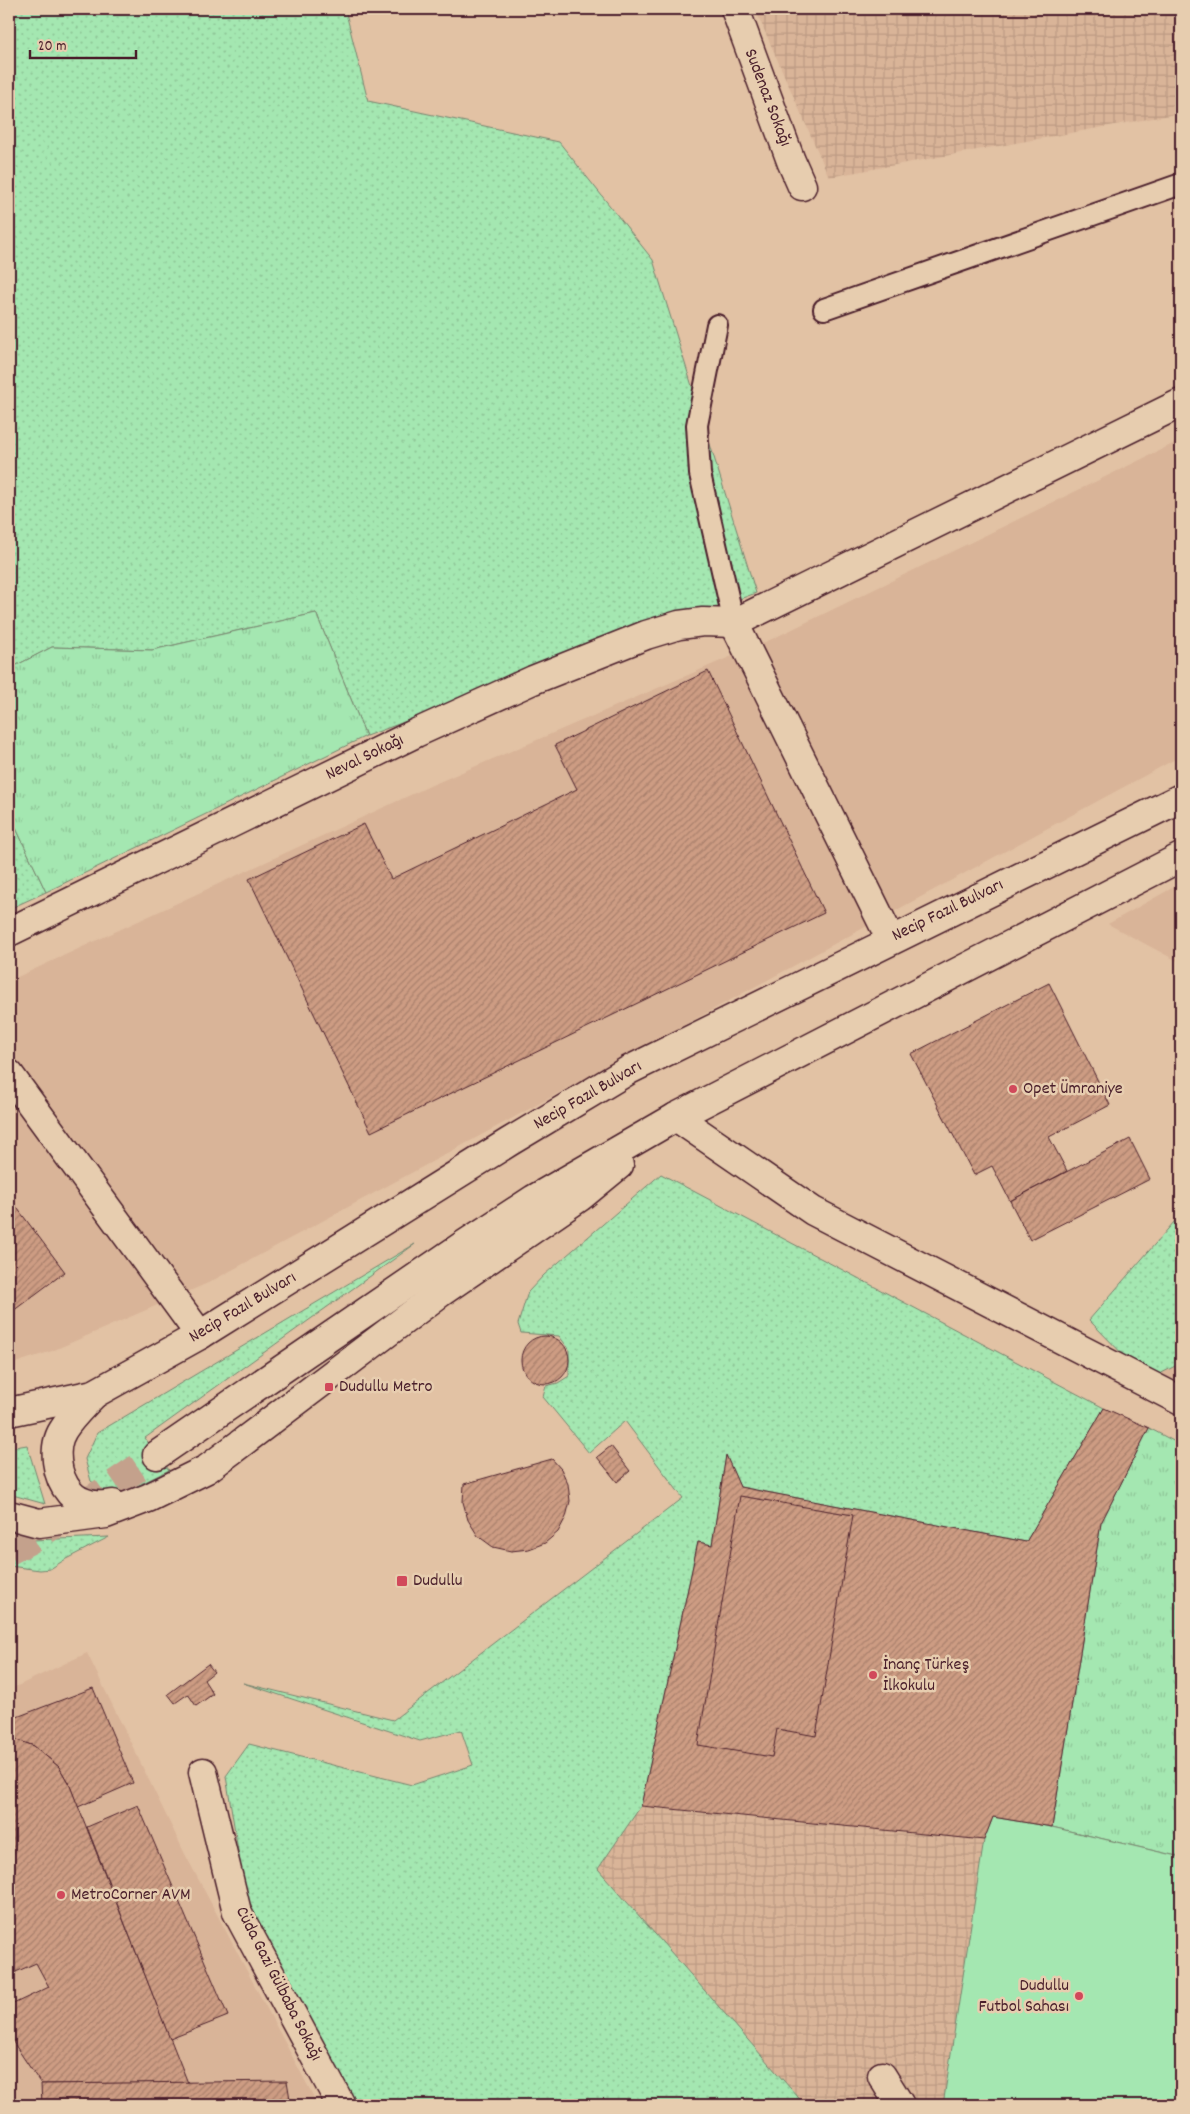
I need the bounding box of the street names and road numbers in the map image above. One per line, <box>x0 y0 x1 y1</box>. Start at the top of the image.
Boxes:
street label: Sudenaz Sokağı <box>737 46 797 150</box>
street label: Neval Sokağı <box>322 728 408 788</box>
street label: Necip Fazıl Bulvarı <box>888 873 1008 949</box>
street label: Necip Fazıl Bulvarı <box>529 1055 647 1137</box>
street label: Necip Fazıl Bulvarı <box>185 1266 301 1350</box>
street label: Cüda Gazi Gülbaba Sokağı <box>228 1903 328 2065</box>

